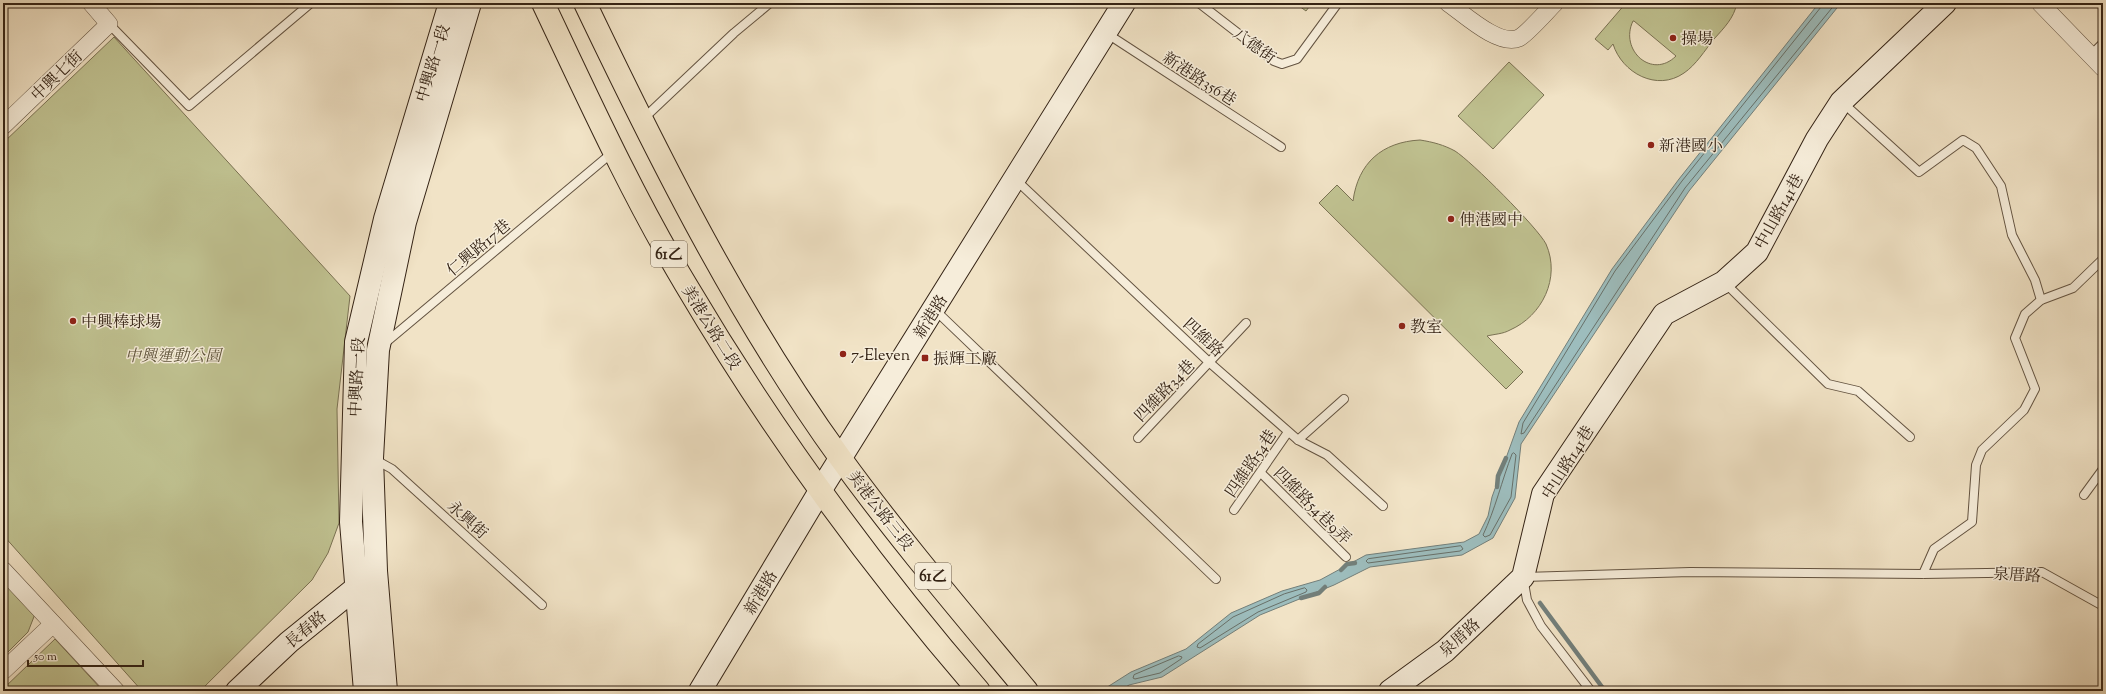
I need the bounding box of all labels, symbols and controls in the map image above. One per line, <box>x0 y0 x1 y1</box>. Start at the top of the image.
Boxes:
street label: 中興路一段 <box>412 22 457 105</box>
street label: 八德街 <box>1227 24 1280 70</box>
place label: 操場 <box>1681 29 1713 52</box>
marker: 操場 <box>1668 33 1678 43</box>
street label: 中興七街 <box>27 46 89 107</box>
street label: 新港路356巷 <box>1157 48 1240 113</box>
place label: 新港國小 <box>1659 136 1723 159</box>
marker: 新港國小 <box>1646 140 1656 150</box>
street label: 中山路141巷 <box>1750 170 1810 254</box>
place label: 伸港國中 <box>1459 210 1523 233</box>
marker: 伸港國中 <box>1446 214 1456 224</box>
street label: 仁興路17巷 <box>443 215 517 283</box>
road number: 61乙 <box>651 241 687 267</box>
street label: 美港公路二段 <box>675 282 745 375</box>
street label: 新港路 <box>910 291 955 344</box>
place label: 中興棒球場 <box>81 312 161 335</box>
street label: 四維路 <box>1177 314 1228 364</box>
marker: 中興棒球場 <box>68 316 78 326</box>
place label: 教室 <box>1410 317 1442 340</box>
marker: 教室 <box>1397 321 1407 331</box>
street label: 中興路一段 <box>345 337 372 418</box>
place label: 7-Eleven <box>851 345 911 368</box>
park label: 中興運動公園 <box>125 346 224 369</box>
marker: 7-Eleven <box>838 349 848 359</box>
place label: 振輝工廠 <box>933 349 997 372</box>
marker: 振輝工廠 <box>920 353 930 363</box>
street label: 四維路34巷 <box>1130 356 1201 428</box>
street label: 中山路141巷 <box>1537 422 1601 505</box>
street label: 四維路54巷 <box>1221 426 1283 503</box>
street label: 四維路54巷9弄 <box>1267 463 1355 551</box>
street label: 美港公路三段 <box>840 467 918 556</box>
street label: 永興街 <box>441 496 492 545</box>
road number: 61乙 <box>915 563 951 589</box>
street label: 泉厝路 <box>1992 564 2041 589</box>
street label: 新港路 <box>740 567 784 620</box>
street label: 長春路 <box>281 607 332 655</box>
street label: 泉厝路 <box>1435 614 1486 663</box>
scale bar <box>28 642 143 668</box>
text: 50 m <box>33 648 57 666</box>

